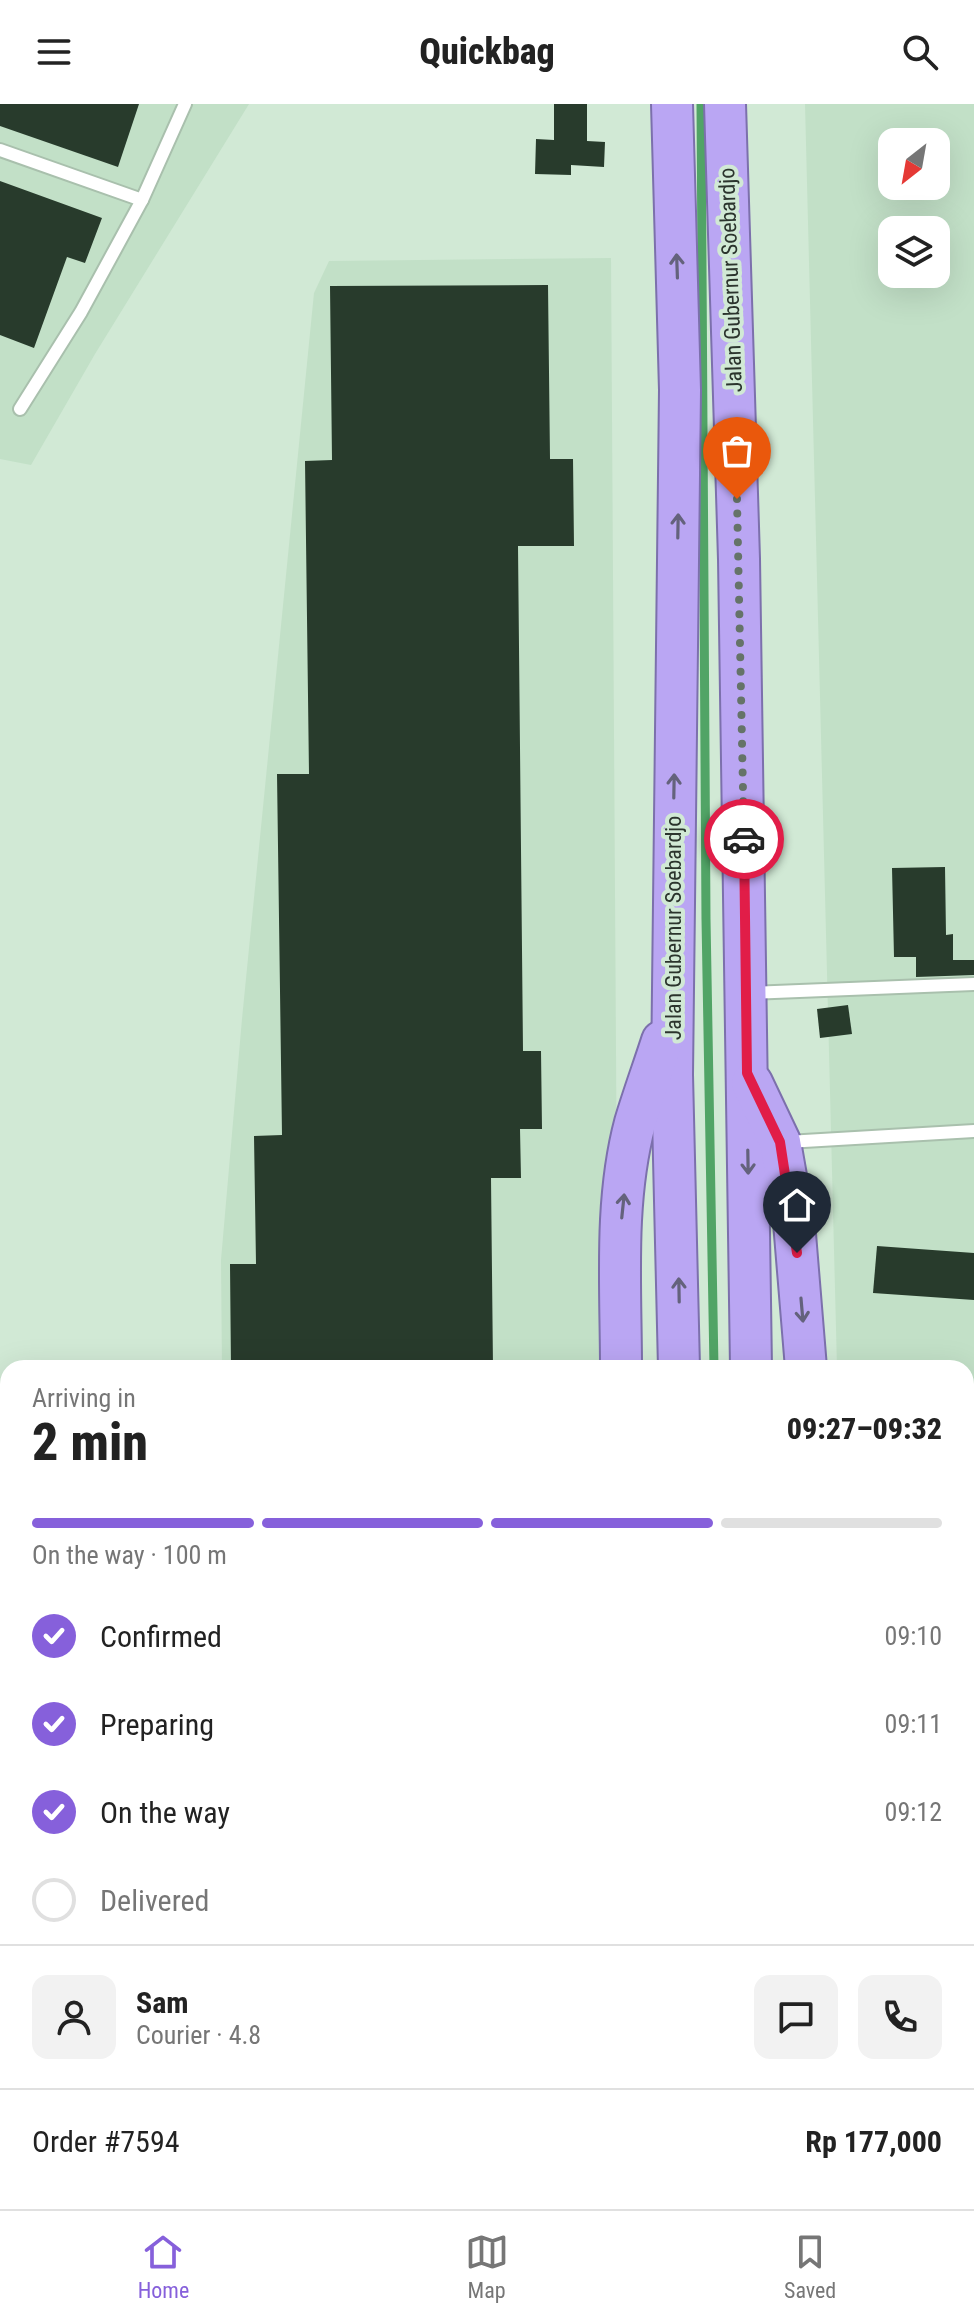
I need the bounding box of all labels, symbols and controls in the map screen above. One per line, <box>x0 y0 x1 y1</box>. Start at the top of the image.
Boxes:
icon: menu <box>32 30 76 74</box>
icon: search <box>898 30 942 74</box>
text: Quickbag <box>419 31 555 73</box>
north arrow <box>878 128 950 200</box>
map controls <box>878 128 950 288</box>
street label: Jalan Gubernur Soebardjo <box>714 167 747 393</box>
button: layers <box>878 216 950 288</box>
one-way arrow <box>669 253 684 280</box>
pin <box>703 417 771 499</box>
icon: bag <box>715 429 759 473</box>
one-way arrow <box>670 513 686 540</box>
one-way arrow <box>666 773 682 800</box>
courier <box>704 799 784 879</box>
street label: Jalan Gubernur Soebardjo <box>661 816 686 1040</box>
icon: car <box>722 817 766 861</box>
one-way arrow <box>740 1148 756 1175</box>
pin <box>763 1171 831 1253</box>
icon: home <box>775 1183 819 1227</box>
one-way arrow <box>615 1193 630 1220</box>
one-way arrow <box>671 1277 687 1304</box>
one-way arrow <box>795 1296 810 1322</box>
text: Arriving in <box>32 1383 136 1413</box>
text: 09:27–09:32 <box>787 1411 942 1446</box>
text: 2 min <box>32 1412 148 1473</box>
text: On the way · 100 m <box>32 1540 227 1570</box>
icon: check <box>32 1614 76 1658</box>
text: Confirmed <box>100 1619 222 1654</box>
text: 09:10 <box>885 1621 942 1651</box>
icon: check <box>32 1702 76 1746</box>
text: Preparing <box>100 1707 214 1742</box>
text: 09:11 <box>885 1709 942 1739</box>
icon: check <box>32 1790 76 1834</box>
text: On the way <box>100 1795 230 1830</box>
text: 09:12 <box>885 1797 942 1827</box>
text: Delivered <box>100 1883 209 1918</box>
button: person <box>32 1975 116 2059</box>
button: chat <box>754 1975 838 2059</box>
button: phone <box>858 1975 942 2059</box>
text: Sam <box>136 1985 189 2020</box>
text: Courier · 4.8 <box>136 2020 261 2050</box>
text: Order #7594 <box>32 2124 180 2159</box>
text: Rp 177,000 <box>805 2124 942 2159</box>
tab: Home <box>138 2230 189 2303</box>
tab: Map <box>465 2230 509 2303</box>
tab: Saved <box>784 2230 836 2303</box>

